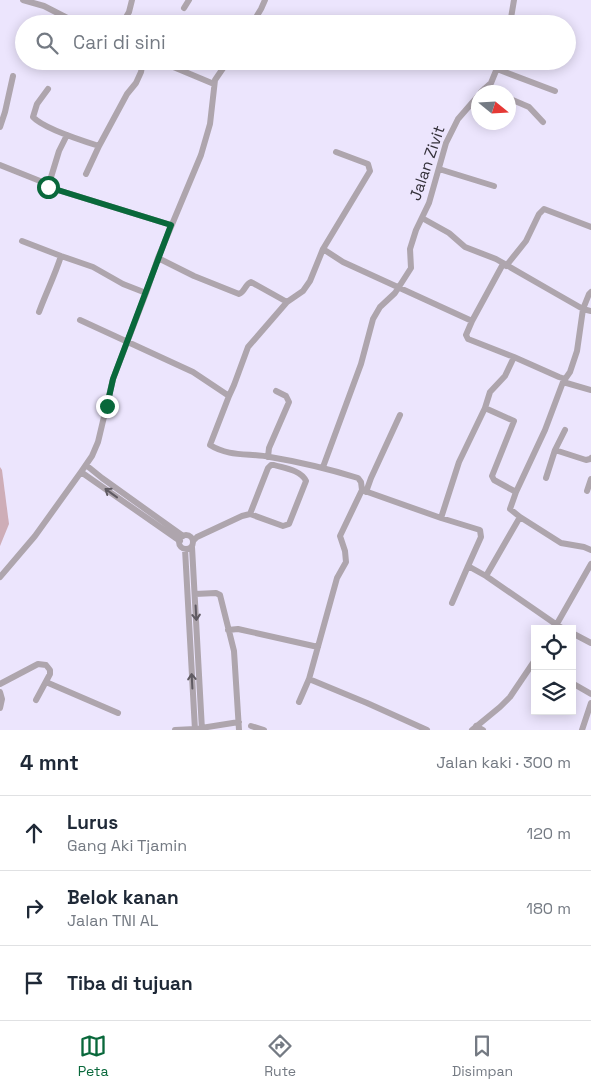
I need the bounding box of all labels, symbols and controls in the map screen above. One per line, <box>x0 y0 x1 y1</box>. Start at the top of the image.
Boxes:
search box <box>15 15 576 70</box>
icon: search <box>33 29 61 57</box>
text: Cari di sini <box>73 30 166 55</box>
north arrow <box>471 85 516 130</box>
street label: Jalan Zivit <box>404 123 450 203</box>
route start <box>37 176 60 199</box>
route end <box>96 395 119 418</box>
one-way arrow <box>104 488 118 498</box>
one-way arrow <box>192 604 201 620</box>
map controls <box>531 625 576 715</box>
button: locate <box>531 625 576 670</box>
button: layers <box>531 670 576 715</box>
one-way arrow <box>188 674 197 690</box>
text: 4 mnt <box>20 749 79 776</box>
text: Jalan kaki · 300 m <box>436 752 571 773</box>
text: Lurus <box>67 810 118 835</box>
icon: ahead <box>20 819 48 847</box>
text: 120 m <box>527 823 571 844</box>
text: Gang Aki Tjamin <box>67 835 187 856</box>
text: Belok kanan <box>67 885 179 910</box>
icon: right <box>20 894 48 922</box>
text: 180 m <box>526 898 571 919</box>
text: Jalan TNI AL <box>67 910 159 931</box>
icon: arrive <box>20 969 48 997</box>
text: Tiba di tujuan <box>67 971 193 996</box>
tab: Peta <box>78 1032 109 1080</box>
tab: Rute <box>264 1032 296 1080</box>
tab: Disimpan <box>452 1032 513 1080</box>

